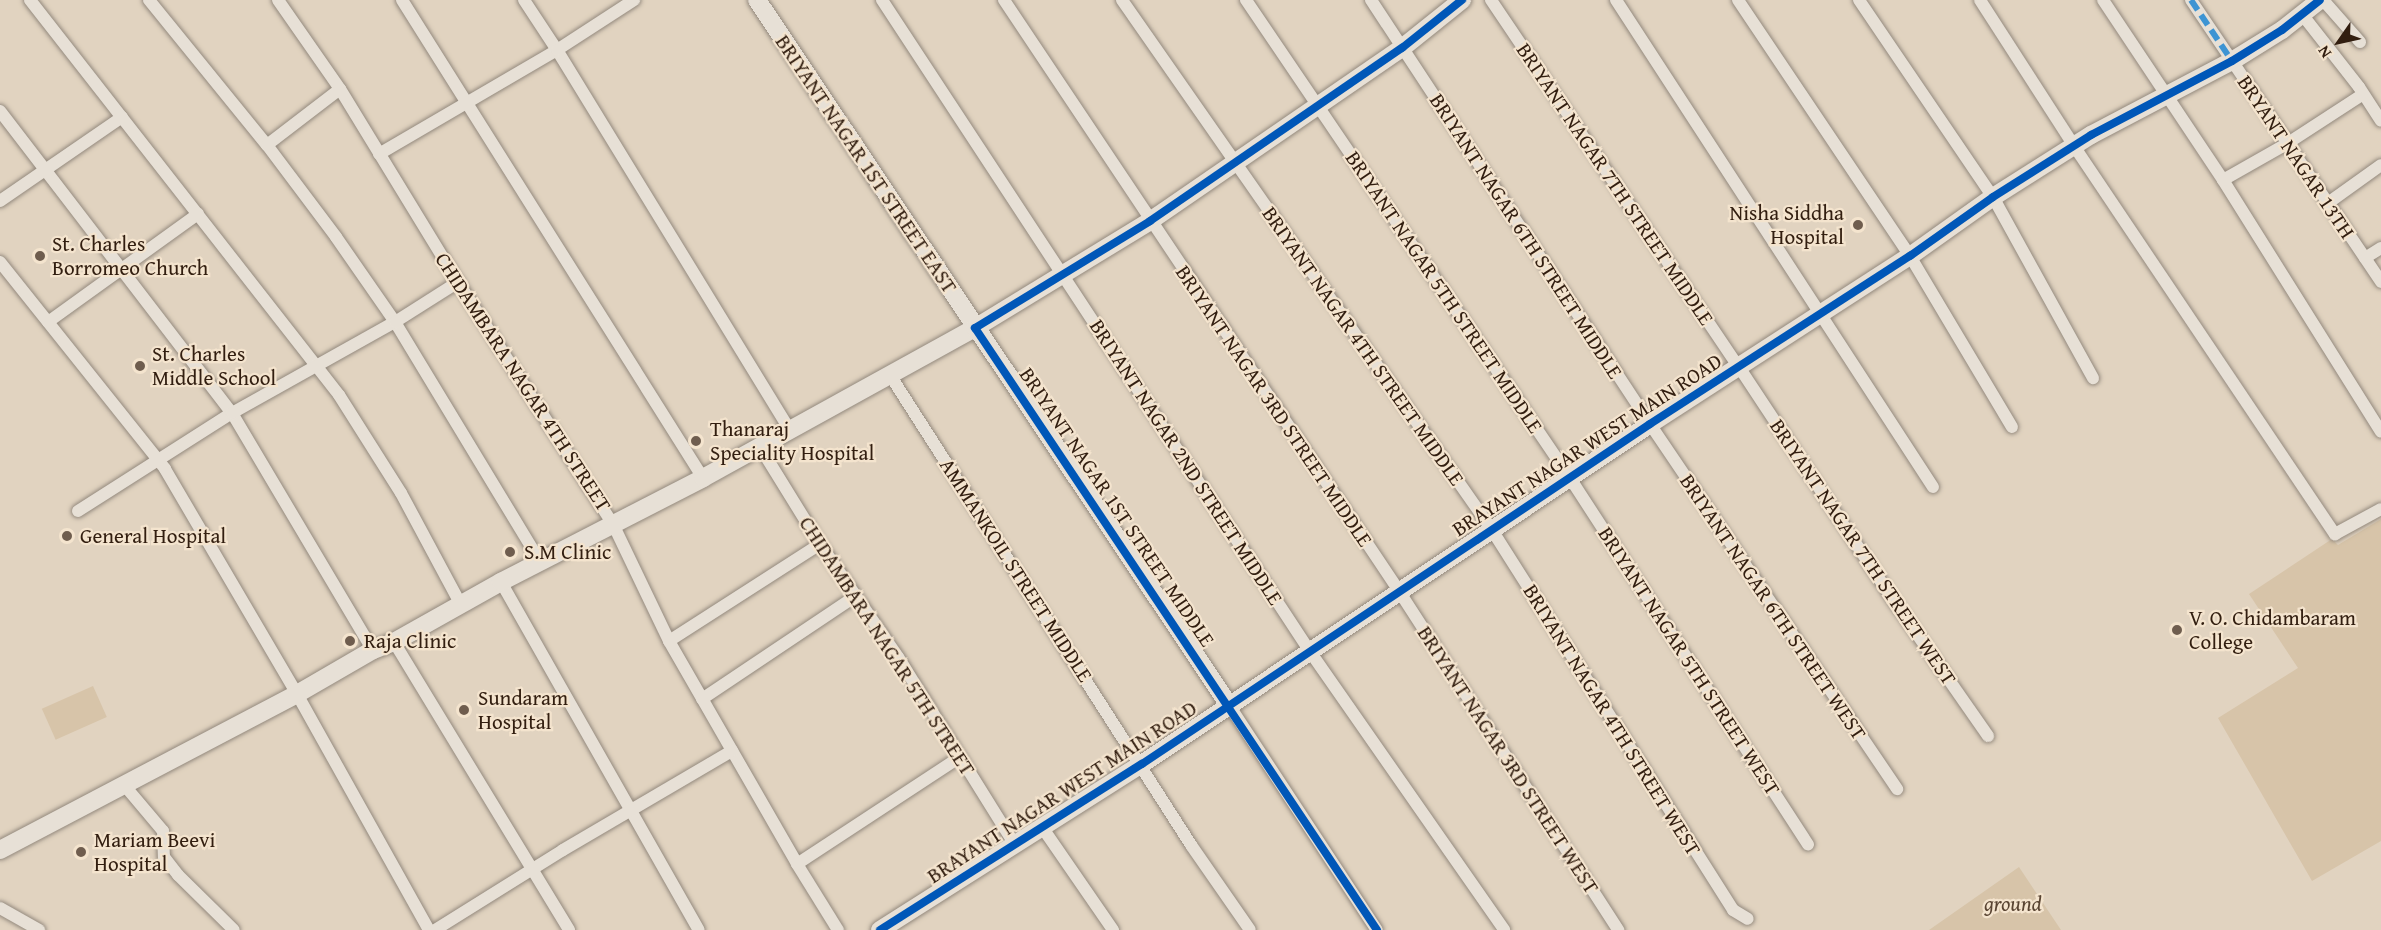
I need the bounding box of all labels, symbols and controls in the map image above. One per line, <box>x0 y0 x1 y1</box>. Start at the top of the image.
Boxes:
north arrow <box>2309 12 2369 72</box>
street label: BRIYANT NAGAR 1ST STREET EAST <box>770 30 962 298</box>
street label: BRIYANT NAGAR 7TH STREET MIDDLE <box>1511 38 1719 330</box>
text: N <box>2311 41 2337 63</box>
street label: BRYANT NAGAR 13TH <box>2232 70 2360 244</box>
street label: BRIYANT NAGAR 6TH STREET MIDDLE <box>1424 89 1628 383</box>
street label: BRIYANT NAGAR 5TH STREET MIDDLE <box>1340 146 1548 438</box>
place label: Nisha Siddha Hospital <box>1729 200 1844 250</box>
street label: BRIYANT NAGAR 4TH STREET MIDDLE <box>1257 202 1469 490</box>
marker: Nisha Siddha Hospital <box>1849 216 1867 234</box>
place label: St. Charles Borromeo Church <box>52 231 208 281</box>
street label: CHIDAMBARA NAGAR 4TH STREET <box>430 248 616 516</box>
marker: St. Charles Borromeo Church <box>33 249 47 263</box>
street label: BRIYANT NAGAR 3RD STREET MIDDLE <box>1170 261 1378 551</box>
street label: BRIYANT NAGAR 2ND STREET MIDDLE <box>1084 315 1288 609</box>
place label: St. Charles Middle School <box>152 341 276 391</box>
street label: BRAYANT NAGAR WEST MAIN ROAD <box>1447 348 1727 542</box>
marker: St. Charles Middle School <box>133 359 147 373</box>
street label: BRIYANT NAGAR 1ST STREET MIDDLE <box>1014 363 1220 651</box>
street label: BRIYANT NAGAR 7TH STREET WEST <box>1764 414 1962 690</box>
place label: Thanaraj Speciality Hospital <box>710 416 874 466</box>
marker: Thanaraj Speciality Hospital <box>687 432 705 450</box>
street label: AMMANKOIL STREET MIDDLE <box>934 454 1098 686</box>
street label: BRIYANT NAGAR 6TH STREET WEST <box>1674 469 1872 745</box>
street label: CHIDAMBARA NAGAR 5TH STREET <box>794 512 980 780</box>
street label: BRIYANT NAGAR 5TH STREET WEST <box>1593 522 1785 800</box>
place label: General Hospital <box>80 523 226 549</box>
marker: General Hospital <box>58 527 76 545</box>
place label: S.M Clinic <box>524 539 611 565</box>
marker: S.M Clinic <box>501 543 519 561</box>
street label: BRIYANT NAGAR 4TH STREET WEST <box>1518 580 1706 860</box>
place label: V. O. Chidambaram College <box>2189 605 2356 655</box>
street label: BRIYANT NAGAR 3RD STREET WEST <box>1412 621 1604 899</box>
marker: V. O. Chidambaram College <box>2170 623 2184 637</box>
place label: Raja Clinic <box>364 628 456 654</box>
marker: Raja Clinic <box>341 632 359 650</box>
place label: Sundaram Hospital <box>478 685 568 735</box>
street label: BRAYANT NAGAR WEST MAIN ROAD <box>922 695 1202 889</box>
marker: Sundaram Hospital <box>455 701 473 719</box>
place label: Mariam Beevi Hospital <box>94 827 215 877</box>
marker: Mariam Beevi Hospital <box>72 843 90 861</box>
park label: ground <box>1984 891 2042 917</box>

